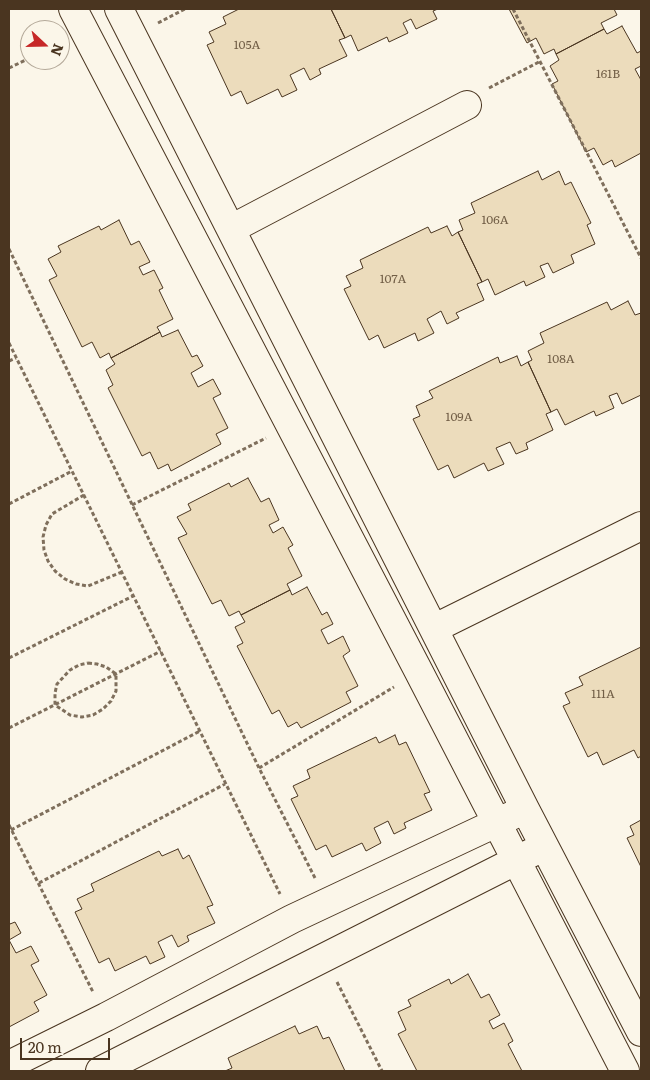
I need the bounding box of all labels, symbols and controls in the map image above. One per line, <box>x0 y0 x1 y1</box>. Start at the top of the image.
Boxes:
north arrow <box>20 20 70 70</box>
house number: 105A <box>234 38 260 52</box>
text: N <box>47 41 70 59</box>
house number: 161B <box>596 67 620 81</box>
house number: 106A <box>481 213 509 227</box>
house number: 107A <box>380 272 406 286</box>
house number: 108A <box>547 352 575 366</box>
house number: 109A <box>446 410 472 424</box>
house number: 111A <box>591 687 615 701</box>
scale bar <box>22 1028 112 1060</box>
text: 20 m <box>28 1035 62 1058</box>

